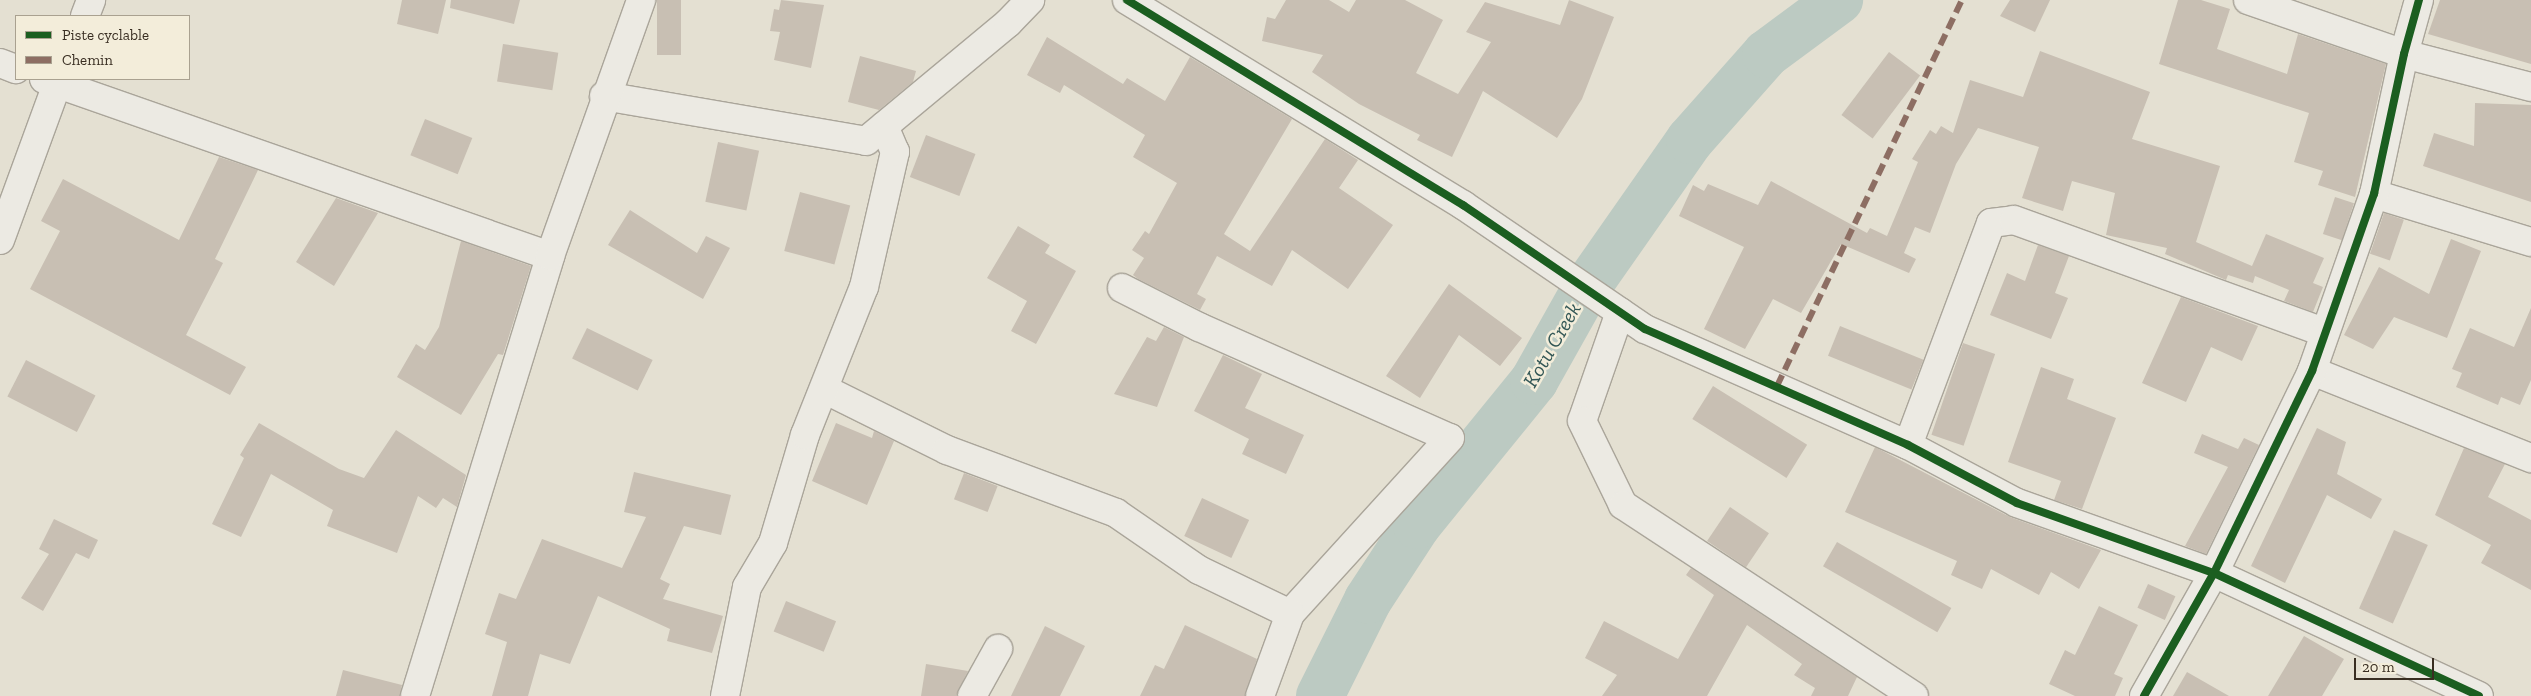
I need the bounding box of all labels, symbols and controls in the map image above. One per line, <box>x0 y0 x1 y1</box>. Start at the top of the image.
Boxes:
legend <box>15 15 190 80</box>
text: Piste cyclable <box>62 26 149 44</box>
text: Chemin <box>62 51 113 69</box>
water label: Kotu Creek <box>1518 298 1586 392</box>
scale bar <box>2356 648 2436 680</box>
text: 20 m <box>2362 658 2395 676</box>

